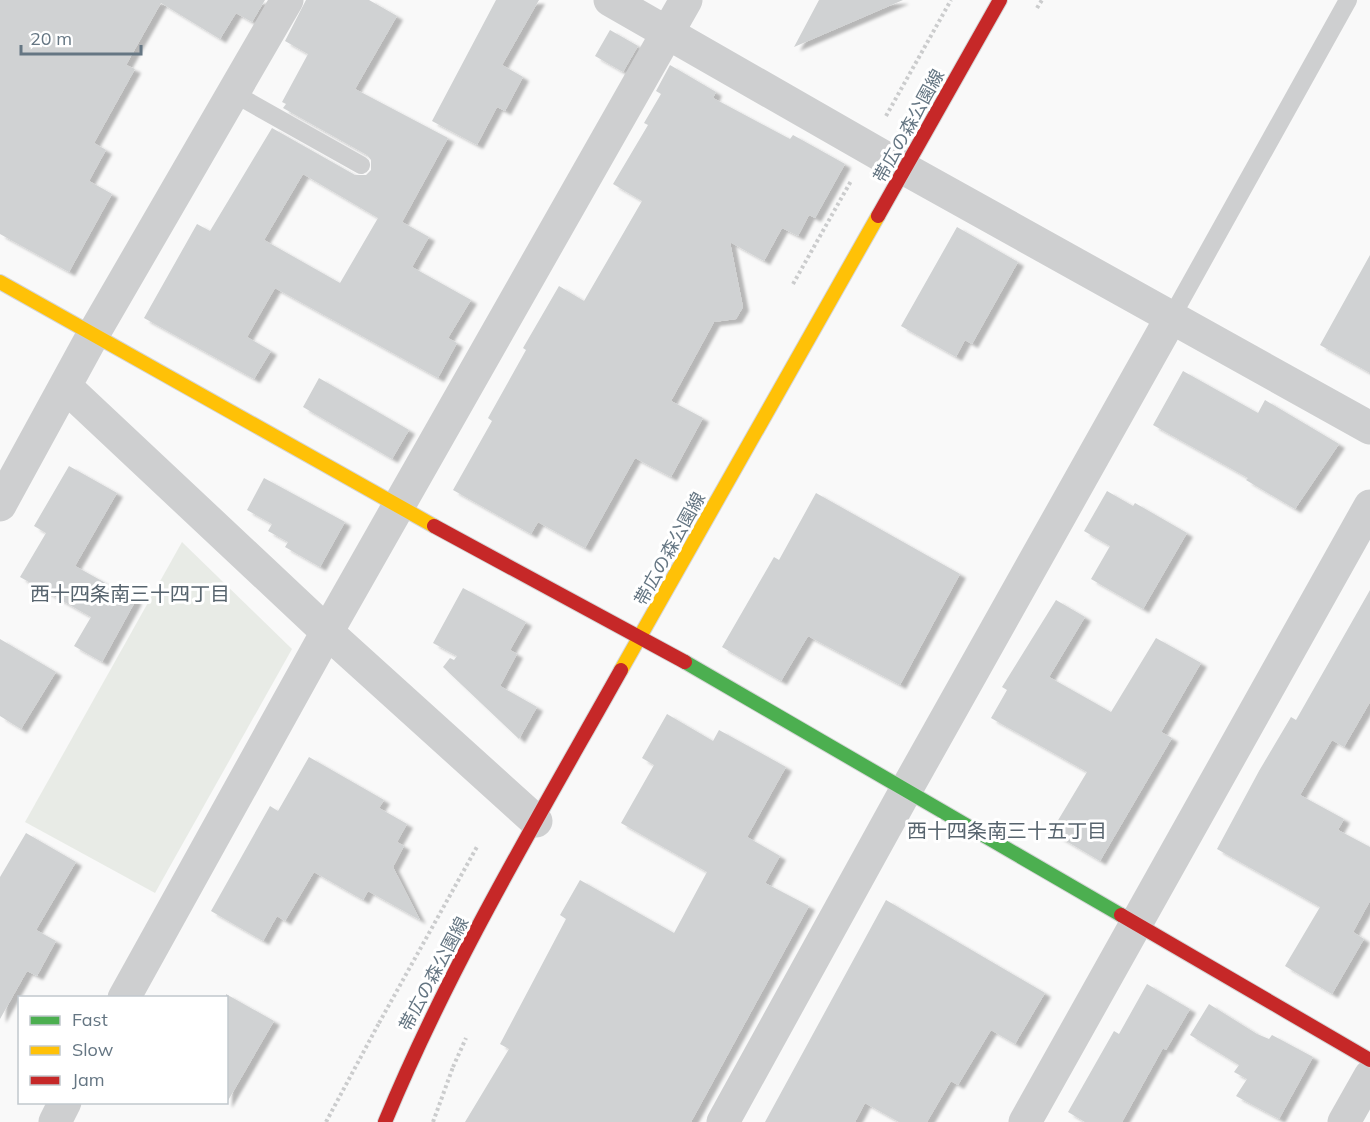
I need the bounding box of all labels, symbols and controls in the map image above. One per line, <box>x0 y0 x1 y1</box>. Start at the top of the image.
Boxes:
scale bar <box>21 18 141 56</box>
text: 20 m <box>30 27 72 50</box>
street label: 帯広の森公園線 <box>868 65 949 186</box>
street label: 帯広の森公園線 <box>629 488 710 609</box>
district label: 西十四条南三十四丁目 <box>30 581 230 606</box>
district label: 西十四条南三十五丁目 <box>907 818 1107 843</box>
street label: 帯広の森公園線 <box>394 913 473 1035</box>
legend <box>18 996 228 1104</box>
text: Fast <box>72 1008 108 1031</box>
text: Slow <box>72 1038 114 1061</box>
text: Jam <box>72 1068 105 1091</box>

